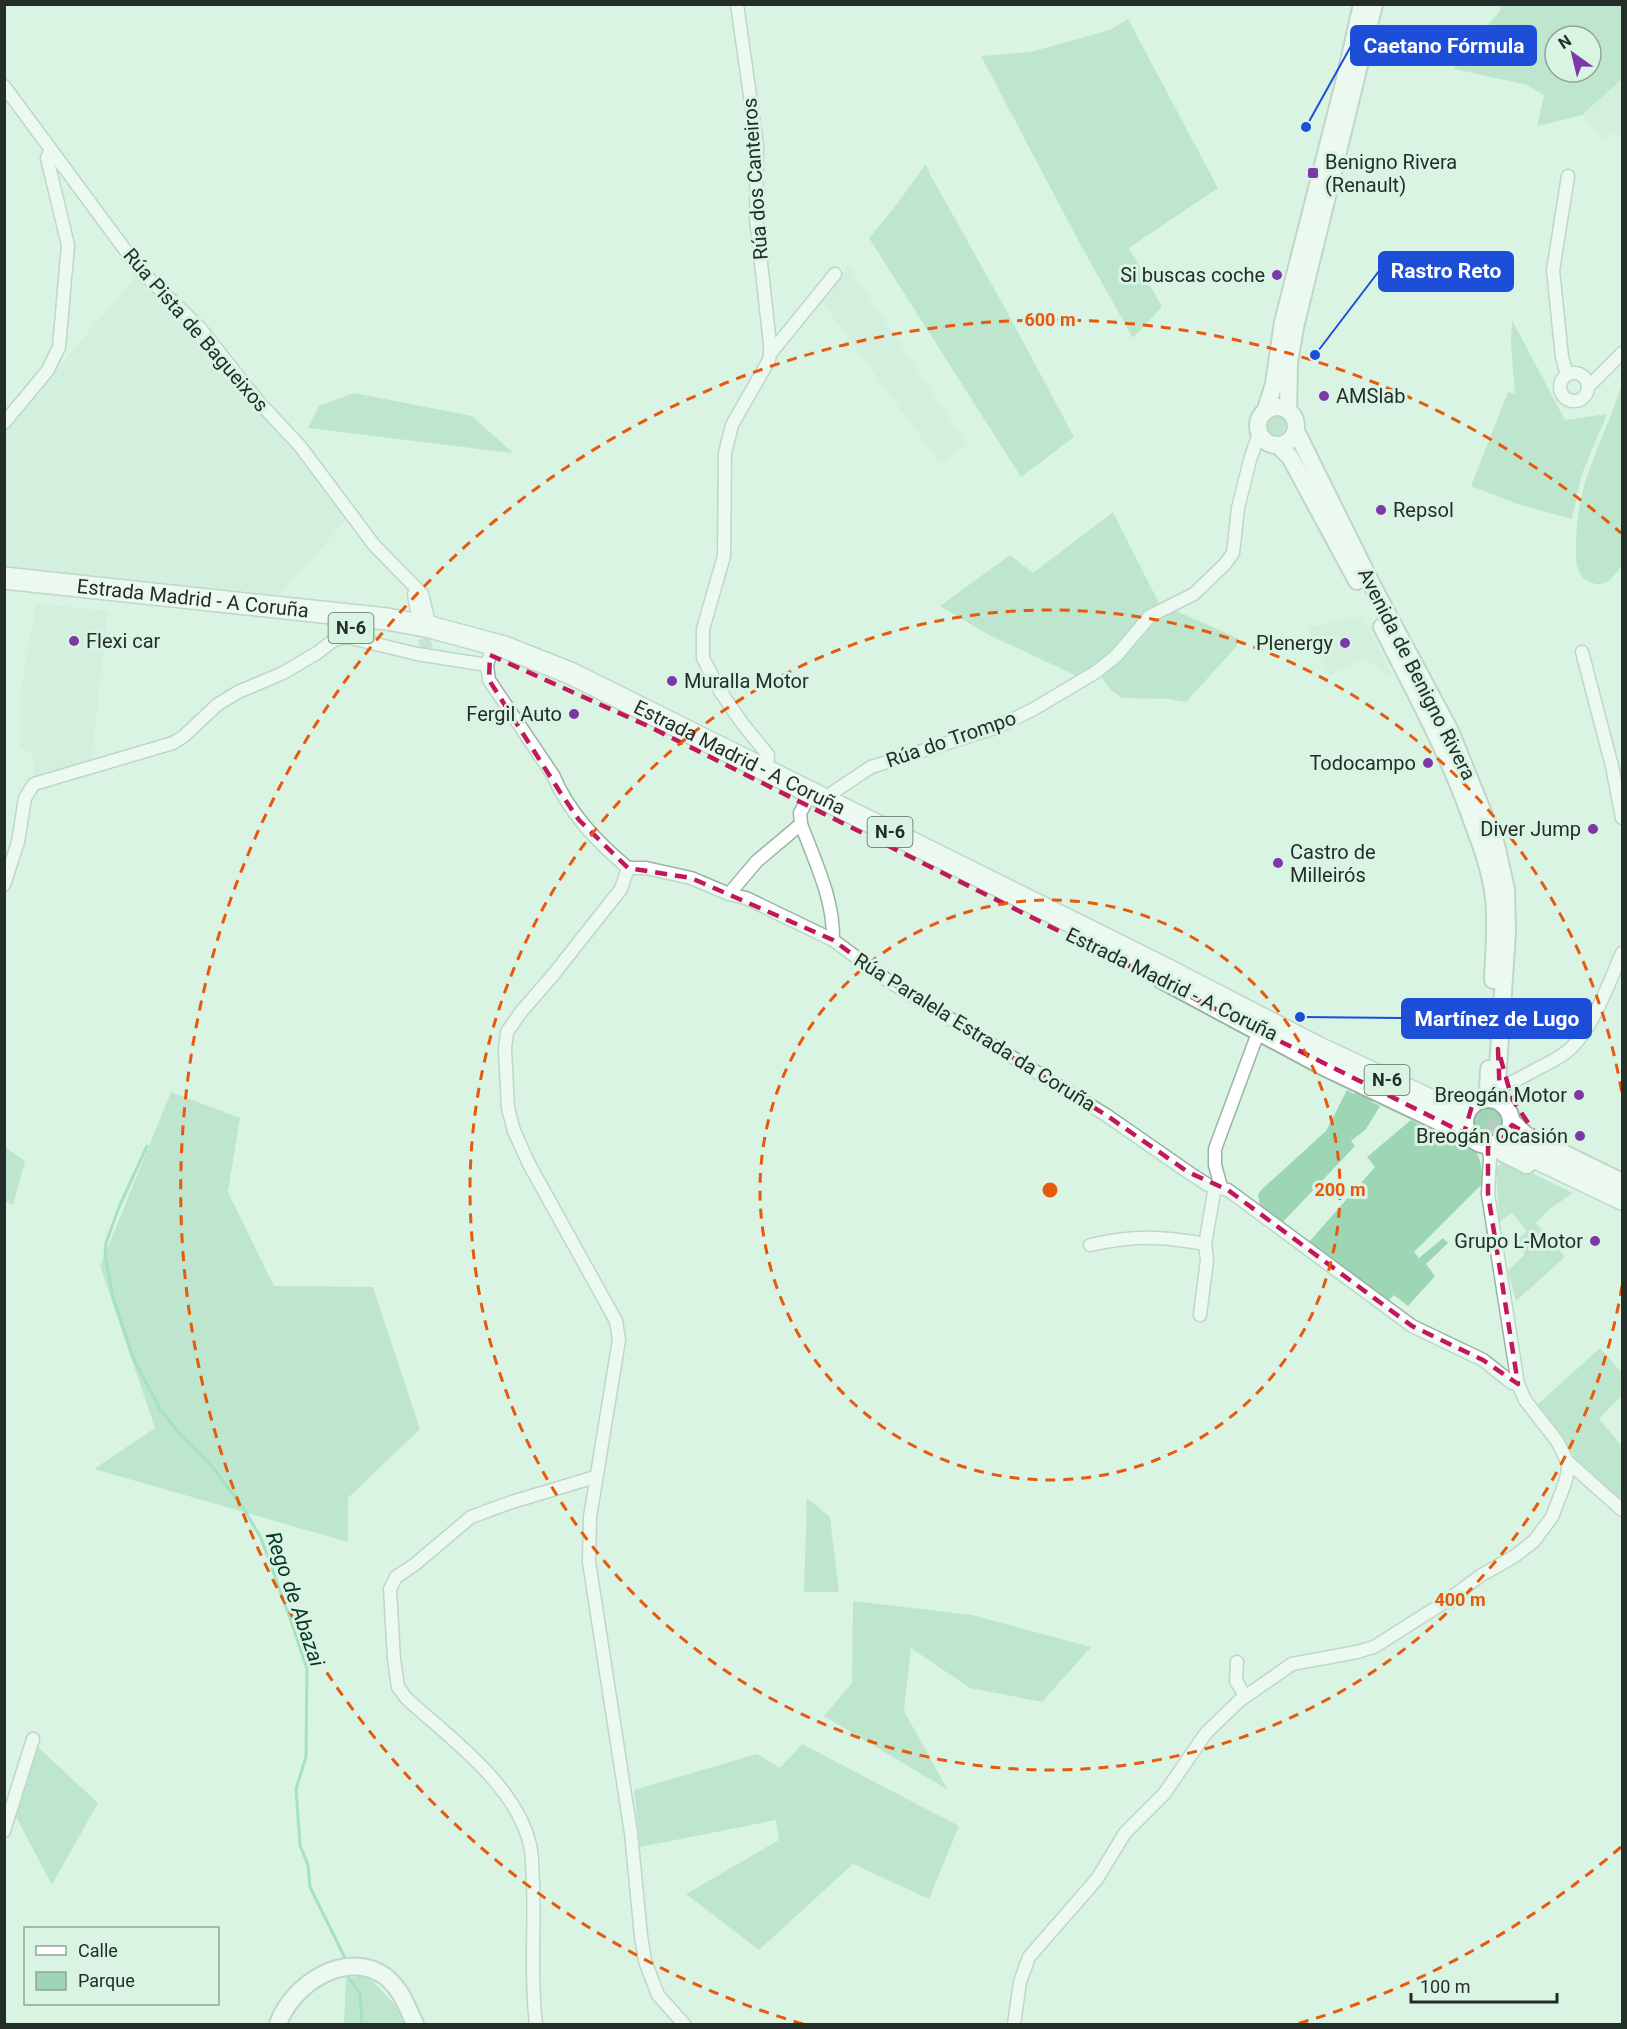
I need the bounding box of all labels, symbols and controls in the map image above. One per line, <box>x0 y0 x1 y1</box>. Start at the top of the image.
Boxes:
north arrow <box>1543 24 1603 84</box>
callout: Caetano Fórmula <box>1351 26 1536 65</box>
text: N <box>1555 31 1575 53</box>
text: Caetano Fórmula <box>1363 34 1525 58</box>
street label: Rúa dos Canteiros <box>737 97 773 261</box>
place label: Benigno Rivera (Renault) <box>1325 150 1457 197</box>
marker: Benigno Rivera (Renault) <box>1306 166 1320 180</box>
street label: Rúa Pista de Bagueixos <box>118 243 274 417</box>
callout: Rastro Reto <box>1379 252 1513 291</box>
text: Rastro Reto <box>1391 259 1501 283</box>
place label: Si buscas coche <box>1120 263 1265 287</box>
marker: Si buscas coche <box>1270 268 1284 282</box>
text: 600 m <box>1024 309 1076 330</box>
place label: AMSlab <box>1336 384 1405 408</box>
marker: AMSlab <box>1317 389 1331 403</box>
place label: Repsol <box>1393 498 1454 522</box>
marker: Repsol <box>1374 503 1388 517</box>
street label: Avenida de Benigno Rivera <box>1353 564 1481 784</box>
street label: Estrada Madrid - A Coruña <box>76 574 310 623</box>
road number: N-6 <box>328 613 374 643</box>
place label: Flexi car <box>86 629 161 653</box>
place label: Plenergy <box>1256 631 1334 655</box>
marker: Flexi car <box>67 634 81 648</box>
marker: Plenergy <box>1338 636 1352 650</box>
place label: Muralla Motor <box>684 669 809 693</box>
marker: Muralla Motor <box>665 674 679 688</box>
street label: Estrada Madrid - A Coruña <box>630 695 849 820</box>
place label: Fergil Auto <box>466 702 562 726</box>
street label: Rúa do Trompo <box>883 706 1019 772</box>
marker: Fergil Auto <box>567 707 581 721</box>
place label: Todocampo <box>1309 751 1416 775</box>
marker: Todocampo <box>1421 756 1435 770</box>
road number: N-6 <box>868 817 912 847</box>
place label: Diver Jump <box>1480 817 1581 841</box>
marker: Diver Jump <box>1586 822 1600 836</box>
place label: Castro de Milleirós <box>1290 840 1376 887</box>
marker: Castro de Milleirós <box>1271 856 1285 870</box>
street label: Estrada Madrid - A Coruña <box>1062 922 1282 1046</box>
street label: Rúa Paralela Estrada da Coruña <box>850 948 1100 1116</box>
callout: Martínez de Lugo <box>1402 999 1591 1038</box>
text: Martínez de Lugo <box>1415 1007 1580 1031</box>
road number: N-6 <box>1364 1065 1410 1095</box>
place label: Breogán Motor <box>1434 1083 1567 1107</box>
marker: Breogán Motor <box>1572 1088 1586 1102</box>
place label: Breogán Ocasión <box>1416 1124 1568 1148</box>
marker: Breogán Ocasión <box>1573 1129 1587 1143</box>
text: 200 m <box>1314 1179 1366 1200</box>
centre of rings <box>1040 1180 1060 1200</box>
place label: Grupo L-Motor <box>1454 1229 1583 1253</box>
marker: Grupo L-Motor <box>1588 1234 1602 1248</box>
water label: Rego de Abazai <box>261 1528 329 1670</box>
text: 400 m <box>1434 1589 1486 1610</box>
legend <box>24 1927 219 2005</box>
text: Calle <box>78 1940 118 1961</box>
scale bar <box>1411 1966 1556 2004</box>
text: Parque <box>78 1970 135 1991</box>
text: 100 m <box>1420 1976 1471 1997</box>

